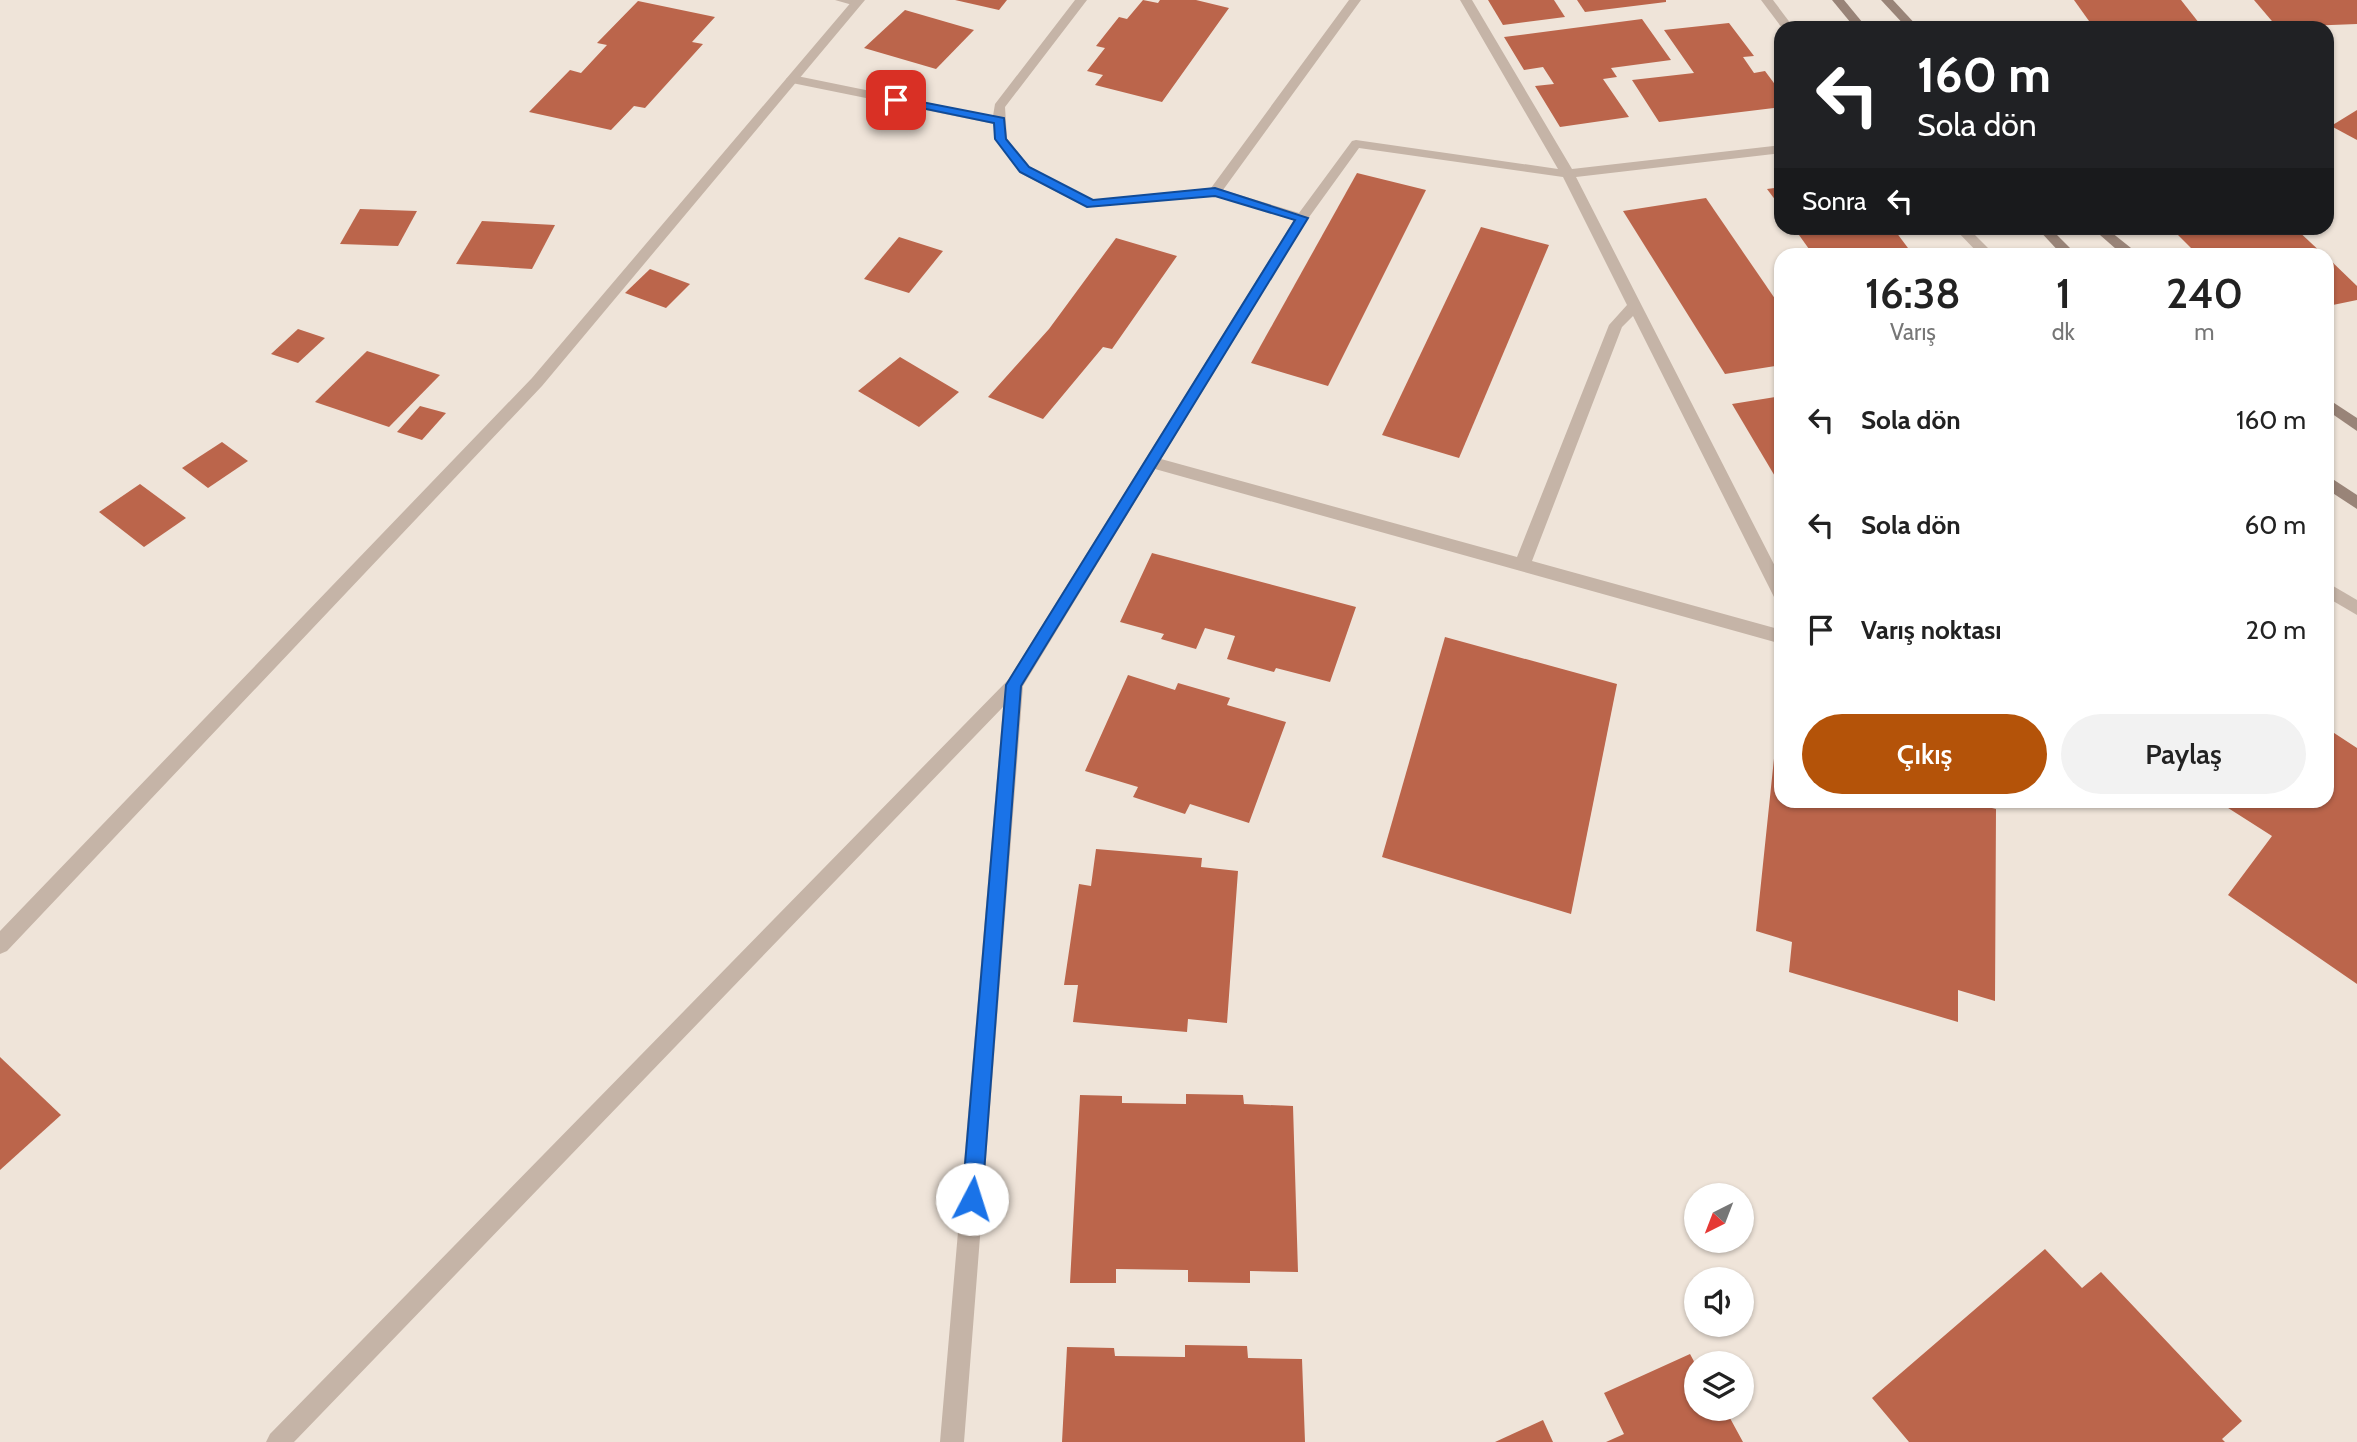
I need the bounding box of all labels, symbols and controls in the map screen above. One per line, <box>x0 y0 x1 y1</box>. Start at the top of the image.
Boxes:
text: 160 m <box>1917 45 2051 104</box>
icon: left <box>1802 49 1893 140</box>
pin <box>866 70 926 130</box>
icon: arrive <box>877 81 915 119</box>
text: Sola dön <box>1917 105 2037 144</box>
icon: left <box>1881 182 1919 220</box>
text: Sonra <box>1802 185 1867 217</box>
text: 16:38 <box>1865 267 1961 319</box>
text: 1 <box>2056 267 2071 319</box>
text: 240 <box>2166 267 2243 319</box>
text: Varış <box>1890 318 1936 346</box>
text: dk <box>2052 318 2075 346</box>
text: m <box>2194 318 2215 346</box>
icon: left <box>1802 401 1840 439</box>
text: Sola dön <box>1861 404 1961 436</box>
text: 160 m <box>2236 404 2306 436</box>
icon: left <box>1802 506 1840 544</box>
text: Sola dön <box>1861 509 1961 541</box>
text: 60 m <box>2244 509 2306 541</box>
icon: arrive <box>1802 611 1840 649</box>
text: Varış noktası <box>1861 614 2002 646</box>
text: 20 m <box>2246 614 2306 646</box>
button: Çıkış <box>1802 714 2047 794</box>
button: Paylaş <box>2061 714 2306 794</box>
position arrow <box>935 1162 1009 1236</box>
north arrow <box>1684 1183 1754 1253</box>
map controls <box>1684 1183 1754 1421</box>
button: sound <box>1684 1267 1754 1337</box>
button: layers <box>1684 1351 1754 1421</box>

